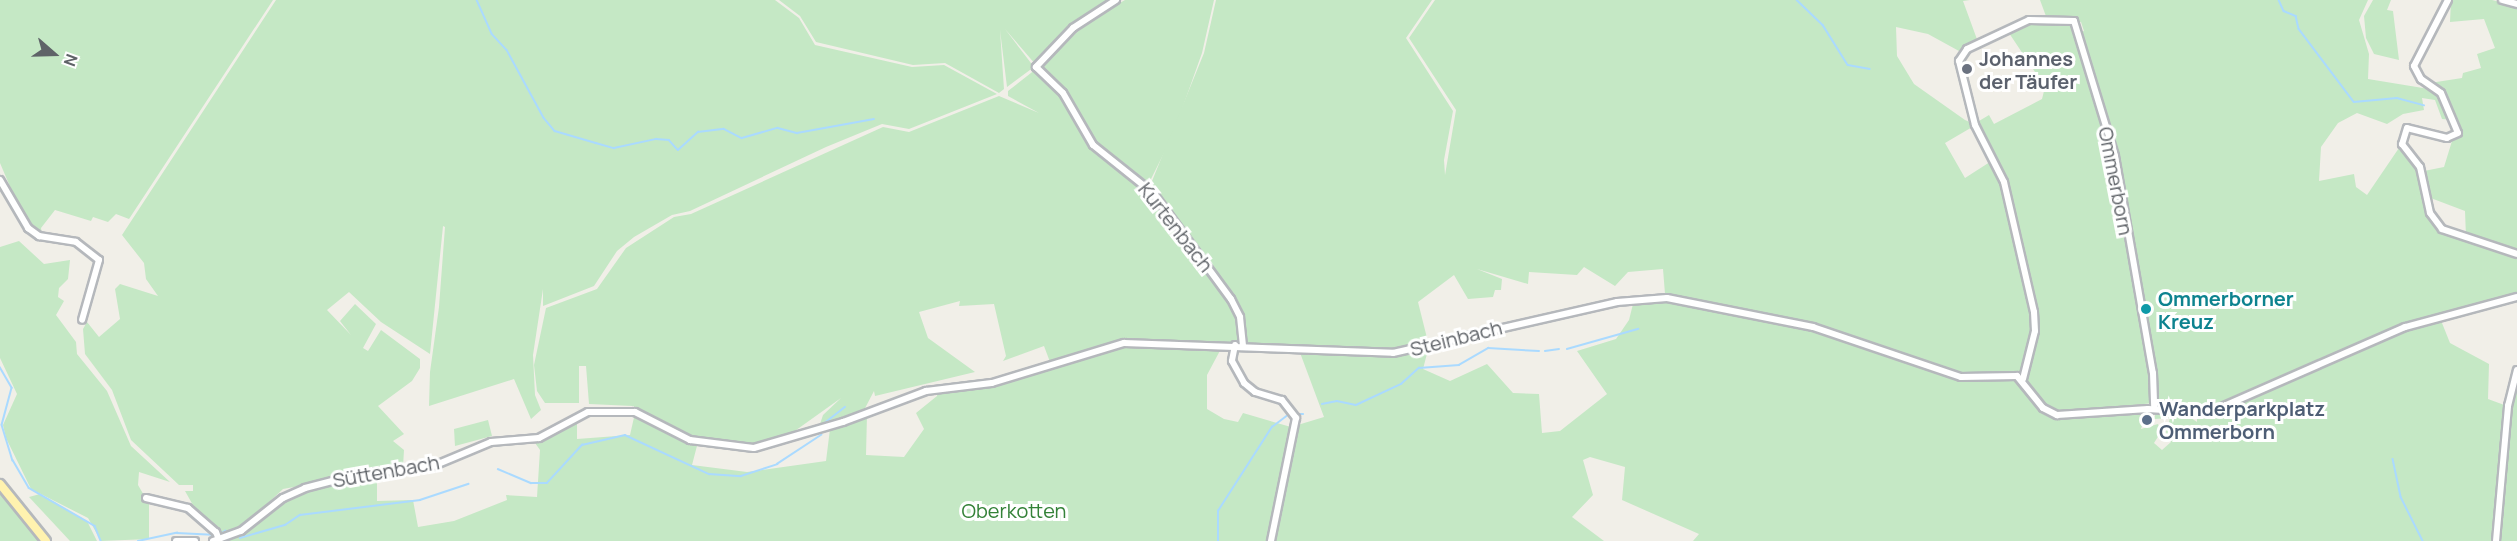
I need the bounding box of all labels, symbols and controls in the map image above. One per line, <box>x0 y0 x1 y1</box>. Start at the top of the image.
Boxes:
north arrow <box>24 24 84 84</box>
place label: Johannes der Täufer <box>1979 46 2077 93</box>
text: N <box>59 51 83 69</box>
marker: Johannes der Täufer <box>1960 62 1974 76</box>
street label: Ommerborn <box>2094 125 2138 237</box>
street label: Kurtenbach <box>1134 177 1218 277</box>
place label: Ommerborner Kreuz <box>2158 286 2294 333</box>
marker: Ommerborner Kreuz <box>2139 302 2153 316</box>
street label: Steinbach <box>1407 315 1505 361</box>
place label: Wanderparkplatz Ommerborn <box>2159 396 2325 443</box>
marker: Wanderparkplatz Ommerborn <box>2140 413 2154 427</box>
street label: Süttenbach <box>331 450 441 492</box>
park label: Oberkotten <box>962 498 1066 522</box>

